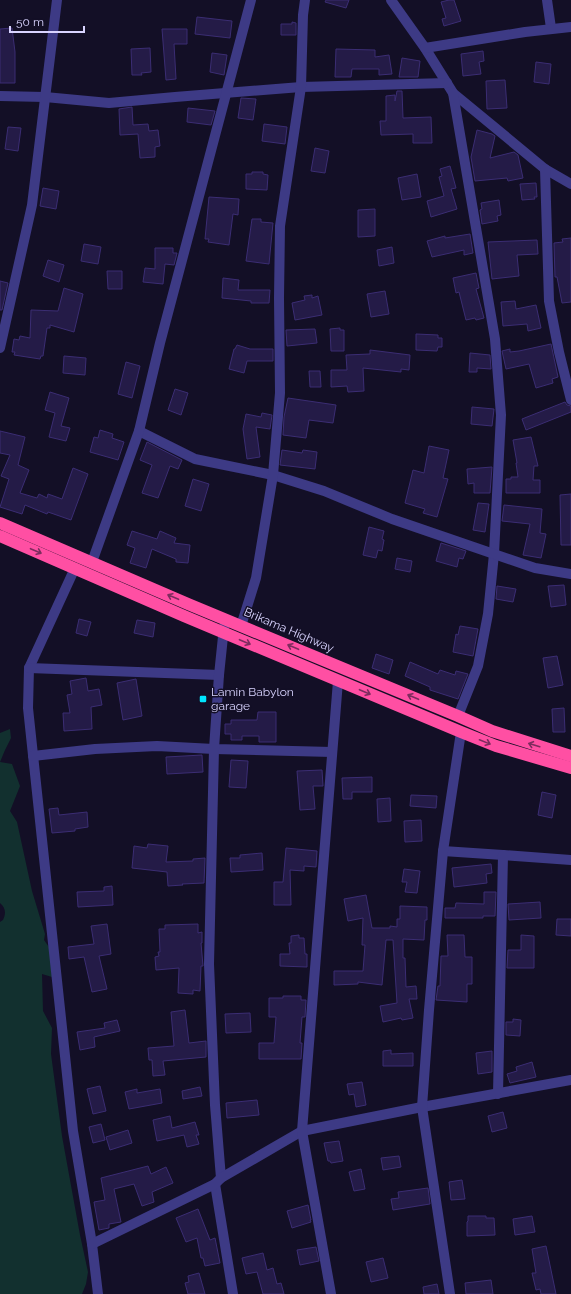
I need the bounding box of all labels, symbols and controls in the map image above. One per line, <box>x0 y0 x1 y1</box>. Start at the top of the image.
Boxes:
scale bar <box>10 8 84 34</box>
text: 50 m <box>16 15 44 29</box>
one-way arrow <box>29 548 41 556</box>
one-way arrow <box>167 593 179 600</box>
street label: Brikama Highway <box>242 605 337 655</box>
one-way arrow <box>239 638 251 646</box>
one-way arrow <box>287 643 299 650</box>
place label: Lamin Babylon garage <box>211 685 294 713</box>
one-way arrow <box>359 689 371 697</box>
one-way arrow <box>407 693 419 700</box>
marker: Lamin Babylon garage <box>198 694 208 704</box>
one-way arrow <box>479 739 491 747</box>
one-way arrow <box>527 741 540 748</box>

